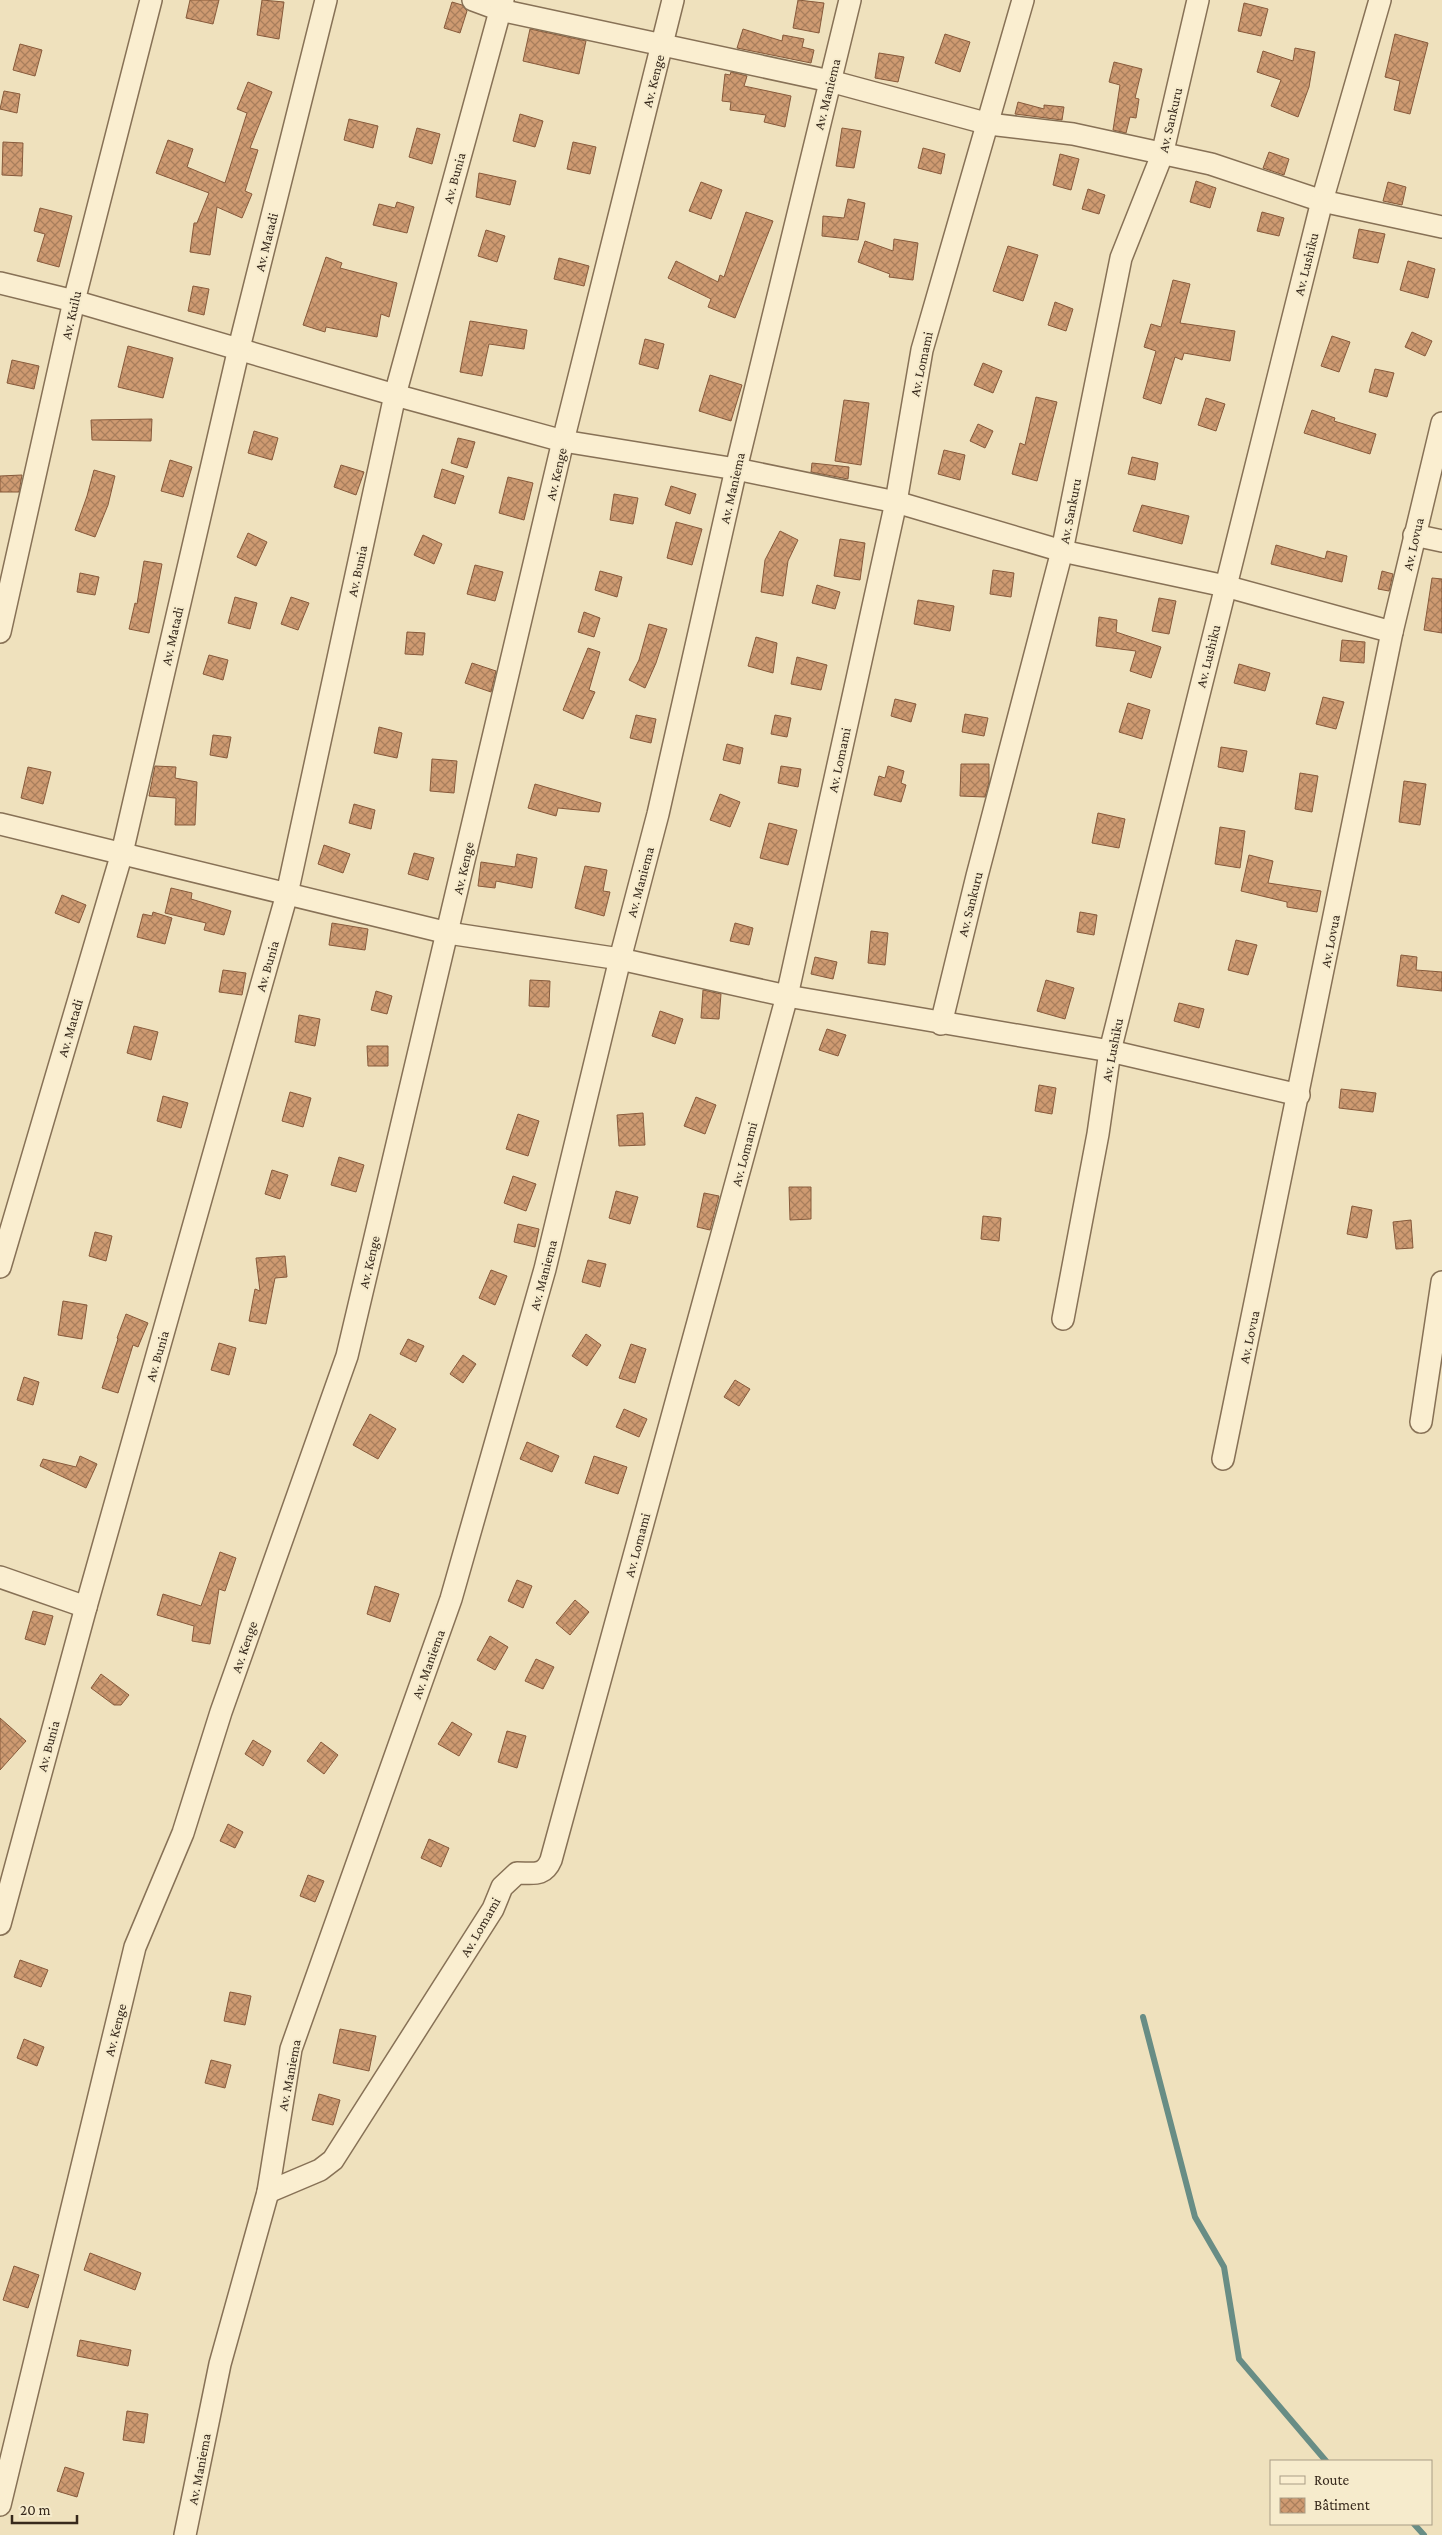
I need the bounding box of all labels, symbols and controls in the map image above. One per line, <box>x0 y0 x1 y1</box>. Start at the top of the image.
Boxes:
street label: Av. Kenge <box>639 53 667 109</box>
street label: Av. Maniema <box>810 56 844 131</box>
street label: Av. Sankuru <box>1155 85 1185 154</box>
street label: Av. Bunia <box>440 150 469 205</box>
street label: Av. Matadi <box>251 211 281 273</box>
street label: Av. Lushiku <box>1290 230 1322 297</box>
street label: Av. Kuilu <box>58 289 84 341</box>
street label: Av. Lomami <box>906 330 936 398</box>
street label: Av. Kenge <box>542 446 570 502</box>
street label: Av. Maniema <box>716 450 748 525</box>
street label: Av. Sankuru <box>1056 476 1084 545</box>
street label: Av. Lovua <box>1399 516 1427 572</box>
street label: Av. Bunia <box>344 543 370 598</box>
street label: Av. Matadi <box>157 605 187 667</box>
street label: Av. Lushiku <box>1192 622 1224 689</box>
street label: Av. Lomami <box>824 726 854 794</box>
street label: Av. Kenge <box>449 840 477 896</box>
street label: Av. Maniema <box>623 844 657 919</box>
street label: Av. Sankuru <box>954 869 986 938</box>
street label: Av. Lovua <box>1317 913 1343 969</box>
street label: Av. Bunia <box>252 938 282 993</box>
street label: Av. Matadi <box>54 997 86 1059</box>
street label: Av. Lushiku <box>1098 1016 1126 1083</box>
street label: Av. Lomami <box>728 1120 760 1188</box>
street label: Av. Kenge <box>355 1234 383 1290</box>
street label: Av. Maniema <box>526 1237 560 1312</box>
street label: Av. Lovua <box>1236 1309 1263 1365</box>
street label: Av. Bunia <box>142 1328 172 1383</box>
street label: Av. Lomami <box>621 1511 653 1579</box>
street label: Av. Kenge <box>228 1619 260 1675</box>
street label: Av. Maniema <box>408 1627 448 1701</box>
street label: Av. Bunia <box>34 1718 63 1773</box>
street label: Av. Lomami <box>457 1894 504 1960</box>
street label: Av. Kenge <box>101 2002 129 2058</box>
street label: Av. Maniema <box>274 2037 304 2112</box>
street label: Av. Maniema <box>184 2431 214 2506</box>
legend <box>1270 2460 1432 2525</box>
text: Route <box>1314 2472 1349 2488</box>
scale bar <box>12 2492 78 2524</box>
text: Bâtiment <box>1314 2497 1371 2513</box>
text: 20 m <box>20 2502 51 2518</box>

